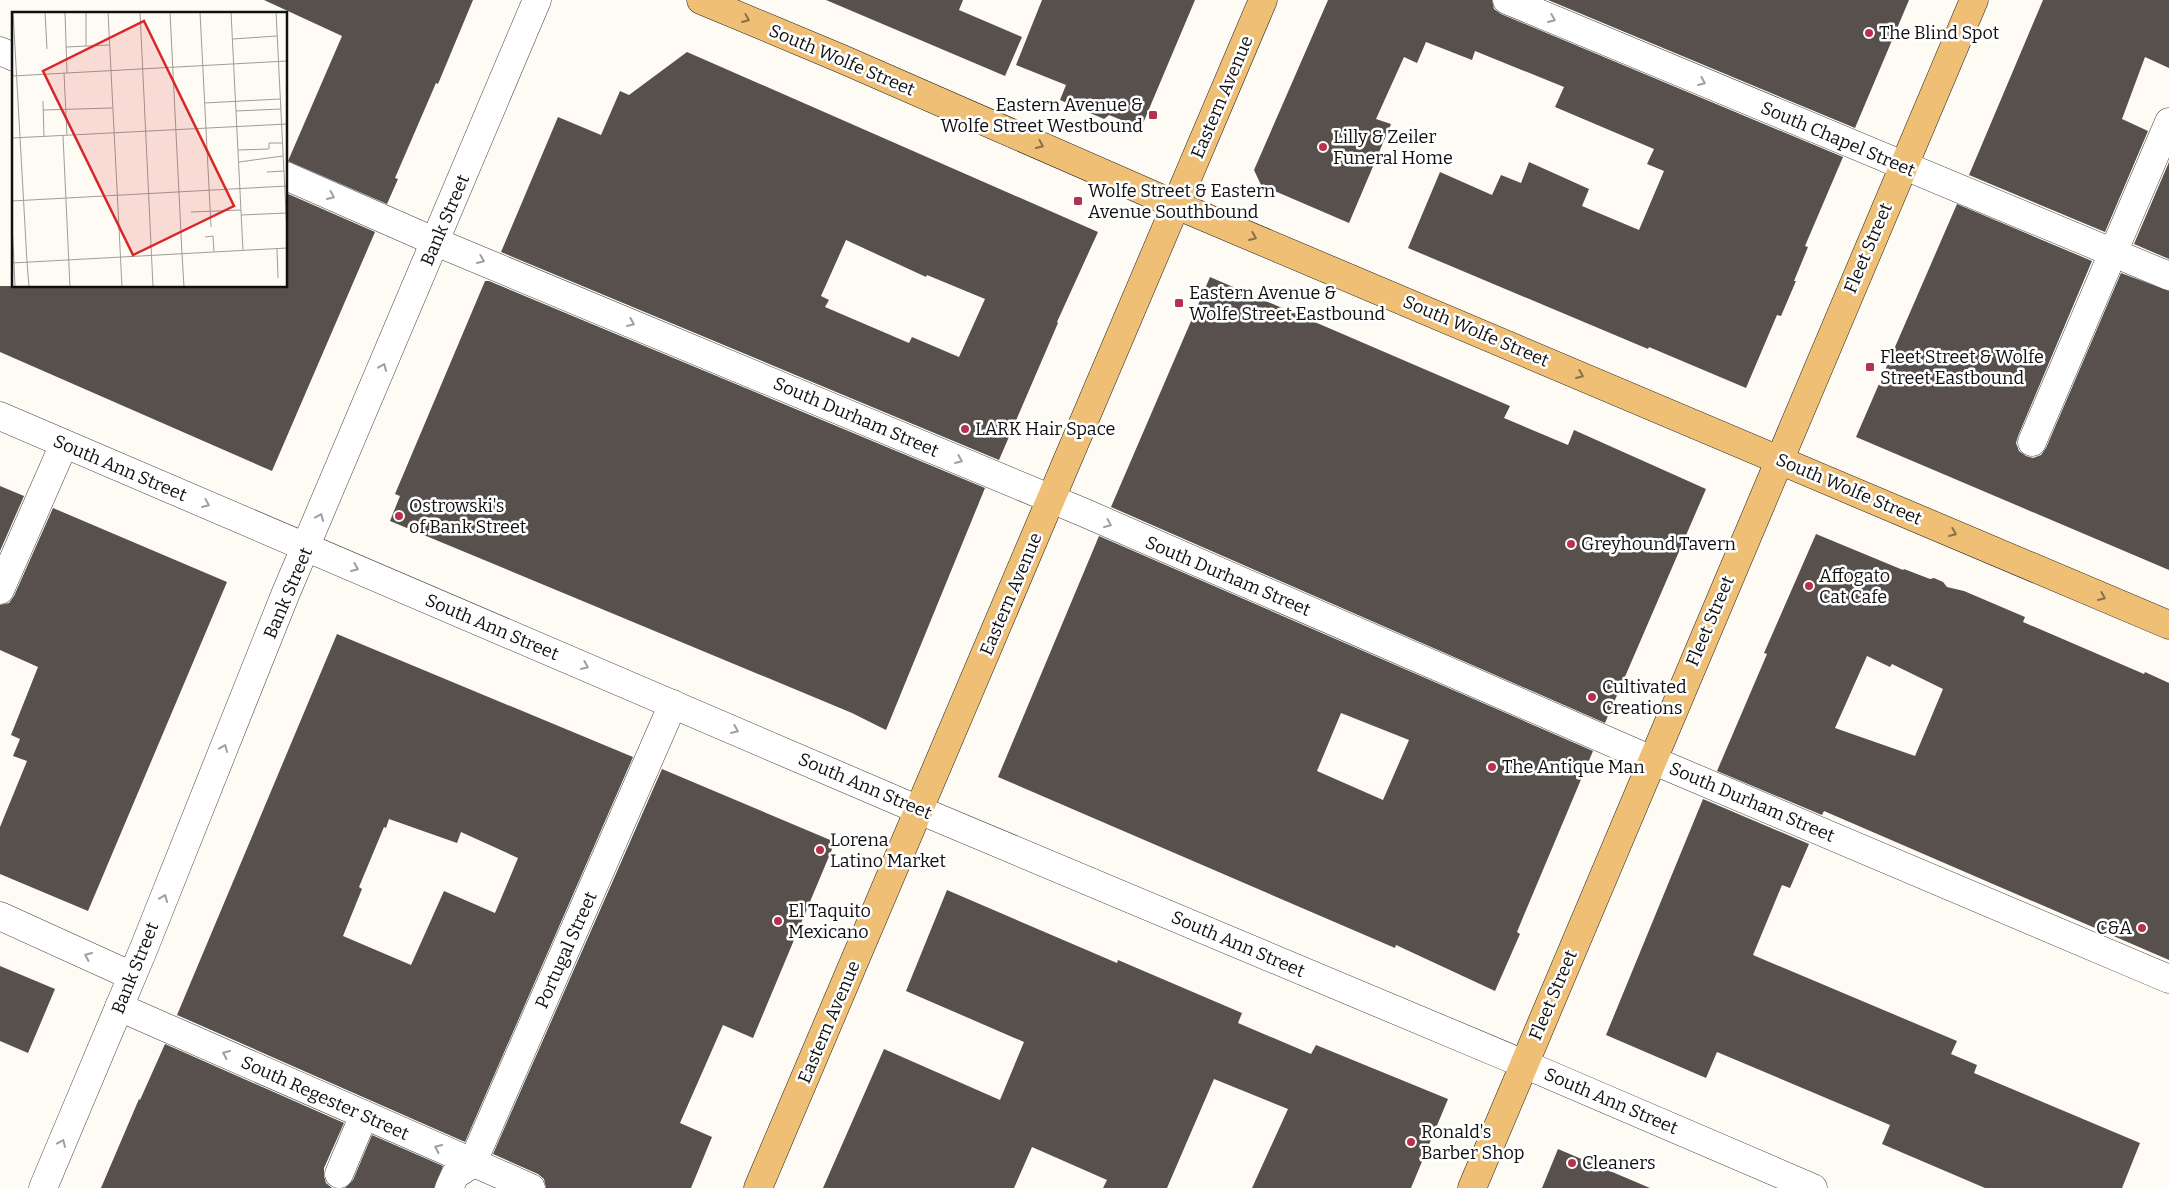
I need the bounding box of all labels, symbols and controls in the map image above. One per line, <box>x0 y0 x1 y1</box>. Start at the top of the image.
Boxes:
inset map <box>12 12 288 288</box>
one-way arrow <box>741 12 750 23</box>
one-way arrow <box>1547 12 1556 23</box>
street label: South Wolfe Street <box>766 19 919 101</box>
place label: The Blind Spot <box>1879 22 2000 44</box>
marker: The Blind Spot <box>1863 27 1875 39</box>
street label: Eastern Avenue <box>1186 32 1258 162</box>
one-way arrow <box>1697 76 1705 86</box>
place label: Eastern Avenue & Wolfe Street Westbound <box>941 94 1143 137</box>
street label: South Chapel Street <box>1758 97 1919 182</box>
marker: Eastern Avenue & Wolfe Street Westbound <box>1147 109 1159 121</box>
place label: Lilly & Zeiler Funeral Home <box>1333 126 1453 169</box>
one-way arrow <box>1035 139 1044 150</box>
marker: Lilly & Zeiler Funeral Home <box>1317 141 1329 153</box>
street label: Bank Street <box>416 171 474 269</box>
place label: Wolfe Street & Eastern Avenue Southbound <box>1088 180 1276 223</box>
one-way arrow <box>326 189 335 200</box>
marker: Wolfe Street & Eastern Avenue Southbound <box>1072 195 1084 207</box>
street label: Fleet Street <box>1839 199 1897 296</box>
one-way arrow <box>1248 231 1257 241</box>
one-way arrow <box>477 255 485 265</box>
place label: Eastern Avenue & Wolfe Street Eastbound <box>1189 282 1386 325</box>
street label: South Wolfe Street <box>1400 290 1553 372</box>
marker: Eastern Avenue & Wolfe Street Eastbound <box>1173 297 1185 309</box>
one-way arrow <box>626 317 635 327</box>
place label: Fleet Street & Wolfe Street Eastbound <box>1880 346 2044 389</box>
marker: Fleet Street & Wolfe Street Eastbound <box>1864 361 1876 373</box>
one-way arrow <box>377 363 388 372</box>
one-way arrow <box>1575 369 1584 379</box>
street label: South Durham Street <box>770 372 942 462</box>
place label: LARK Hair Space <box>975 418 1115 440</box>
marker: LARK Hair Space <box>959 423 971 435</box>
street label: South Ann Street <box>50 430 190 506</box>
street label: South Wolfe Street <box>1773 448 1926 530</box>
one-way arrow <box>954 454 963 465</box>
place label: Ostrowski's of Bank Street <box>409 495 527 538</box>
one-way arrow <box>201 498 210 509</box>
marker: Ostrowski's of Bank Street <box>393 510 405 522</box>
one-way arrow <box>314 513 325 522</box>
one-way arrow <box>1104 518 1112 528</box>
one-way arrow <box>1948 527 1957 537</box>
street label: Eastern Avenue <box>975 529 1047 659</box>
street label: South Durham Street <box>1142 531 1314 621</box>
place label: Greyhound Tavern <box>1581 533 1737 555</box>
marker: Greyhound Tavern <box>1565 538 1577 550</box>
street label: Bank Street <box>259 544 317 642</box>
one-way arrow <box>350 562 359 573</box>
place label: Affogato Cat Cafe <box>1819 565 1890 608</box>
street label: Fleet Street <box>1681 572 1739 669</box>
marker: Affogato Cat Cafe <box>1803 580 1815 592</box>
street label: South Ann Street <box>422 589 562 665</box>
one-way arrow <box>2097 590 2106 601</box>
one-way arrow <box>580 660 589 671</box>
place label: Cultivated Creations <box>1602 676 1687 719</box>
marker: Cultivated Creations <box>1586 691 1598 703</box>
one-way arrow <box>730 725 738 735</box>
one-way arrow <box>218 744 229 753</box>
street label: South Ann Street <box>795 748 935 824</box>
place label: The Antique Man <box>1502 756 1645 778</box>
street label: South Durham Street <box>1666 757 1838 847</box>
marker: The Antique Man <box>1486 761 1498 773</box>
place label: Lorena Latino Market <box>830 829 946 872</box>
marker: Lorena Latino Market <box>814 844 826 856</box>
street label: Portugal Street <box>530 888 602 1012</box>
one-way arrow <box>158 895 168 903</box>
place label: El Taquito Mexicano <box>788 900 871 943</box>
street label: South Ann Street <box>1168 906 1308 982</box>
marker: El Taquito Mexicano <box>772 915 784 927</box>
place label: C&A <box>2096 917 2132 939</box>
street label: Bank Street <box>107 918 164 1017</box>
marker: C&A <box>2136 922 2148 934</box>
street label: Fleet Street <box>1524 946 1582 1043</box>
one-way arrow <box>84 951 93 962</box>
street label: Eastern Avenue <box>793 957 865 1087</box>
one-way arrow <box>222 1050 231 1060</box>
street label: South Regester Street <box>238 1051 413 1145</box>
street label: South Ann Street <box>1541 1063 1681 1139</box>
place label: Ronald's Barber Shop <box>1421 1121 1525 1164</box>
marker: Ronald's Barber Shop <box>1405 1136 1417 1148</box>
one-way arrow <box>55 1139 66 1148</box>
one-way arrow <box>434 1144 443 1155</box>
place label: Cleaners <box>1582 1152 1656 1174</box>
marker: Cleaners <box>1566 1157 1578 1169</box>

